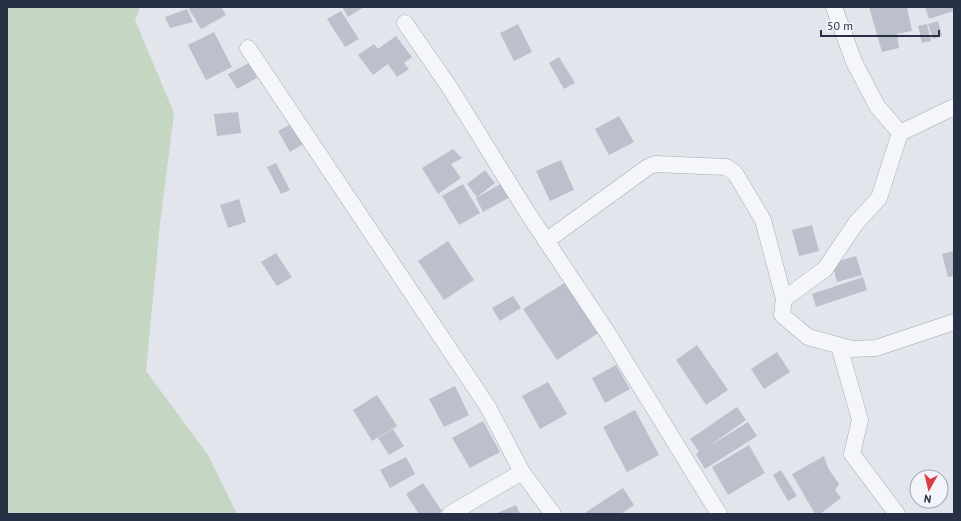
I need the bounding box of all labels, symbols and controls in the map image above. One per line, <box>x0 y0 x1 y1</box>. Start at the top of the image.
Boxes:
scale bar <box>821 12 939 38</box>
text: 50 m <box>827 18 853 33</box>
north arrow <box>909 469 949 509</box>
text: N <box>923 491 932 506</box>

